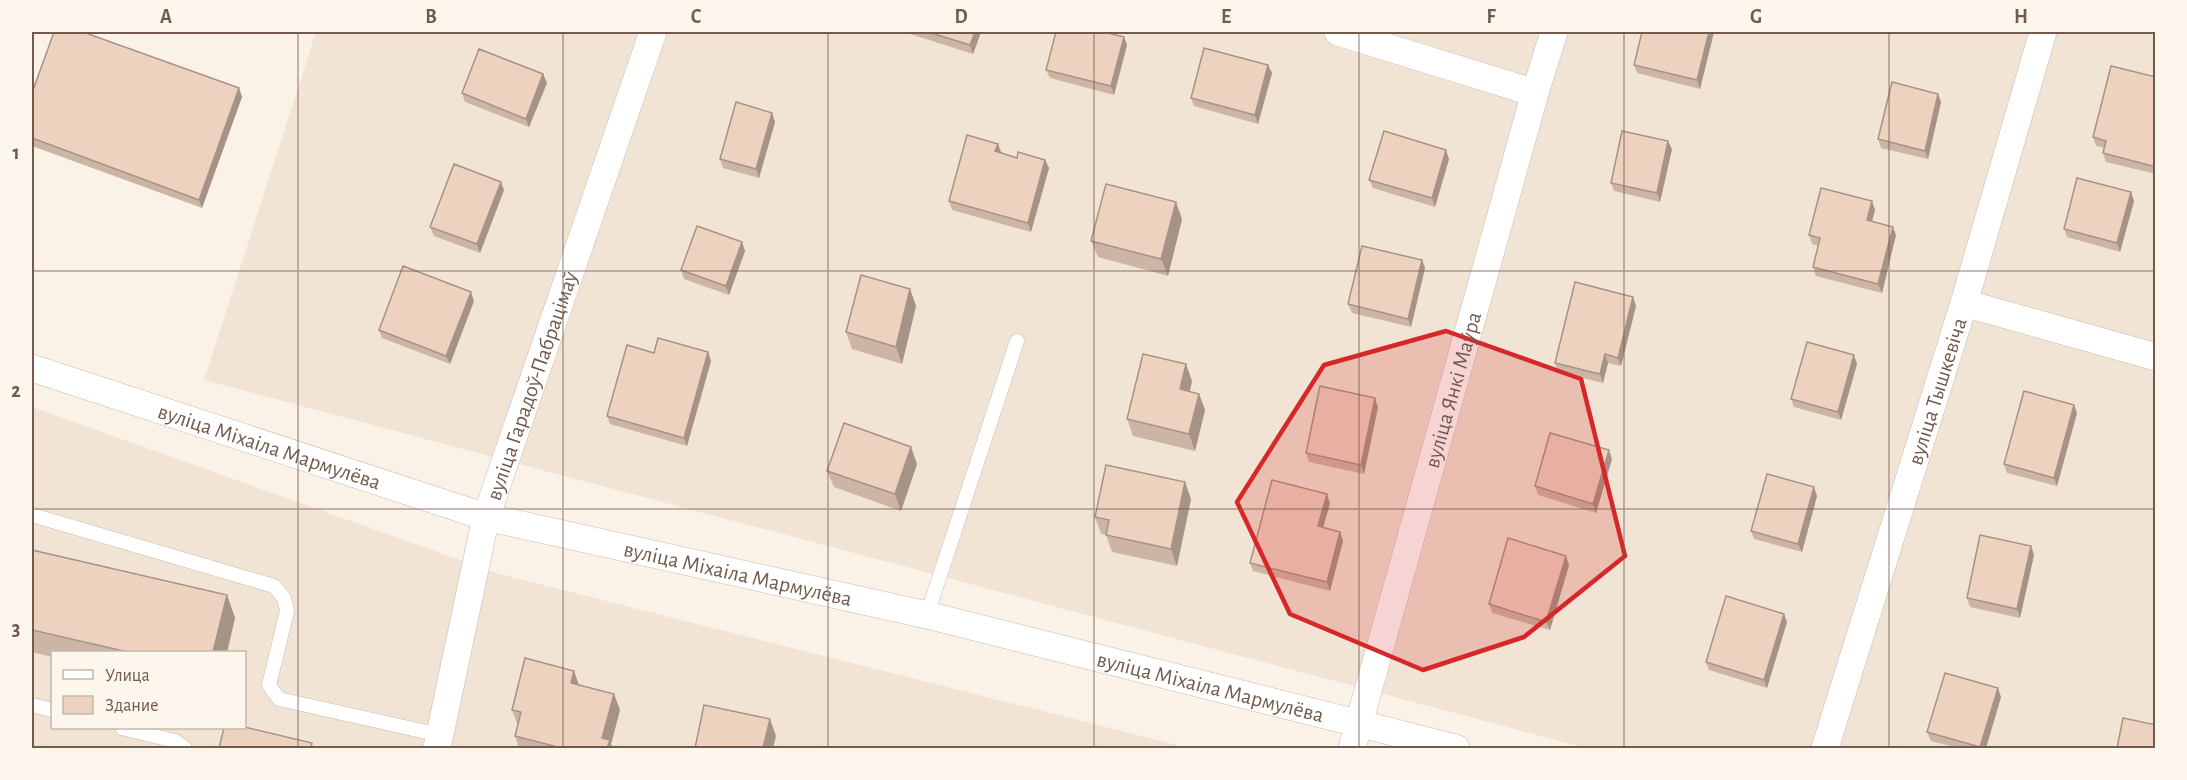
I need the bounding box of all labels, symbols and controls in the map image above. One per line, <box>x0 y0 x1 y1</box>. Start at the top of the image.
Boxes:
text: A <box>160 7 172 27</box>
text: B <box>425 7 437 27</box>
text: C <box>691 7 702 27</box>
text: D <box>954 7 968 27</box>
text: E <box>1221 7 1231 27</box>
text: F <box>1486 7 1496 27</box>
text: G <box>1750 7 1762 27</box>
text: H <box>2014 7 2028 27</box>
text: 1 <box>12 143 20 163</box>
street label: вуліца Гарадоў-Пабрацімаў <box>483 268 582 503</box>
street label: вуліца Янкі Маўра <box>1421 309 1485 471</box>
street label: вуліца Тышкевіча <box>1904 315 1971 468</box>
text: 2 <box>11 381 21 401</box>
street label: вуліца Міхаіла Мармулёва <box>155 400 383 494</box>
street label: вуліца Міхаіла Мармулёва <box>622 538 854 610</box>
text: 3 <box>12 619 20 639</box>
street label: вуліца Міхаіла Мармулёва <box>1095 648 1326 726</box>
legend <box>51 651 246 729</box>
text: Улица <box>105 667 150 685</box>
text: Здание <box>105 697 159 715</box>

